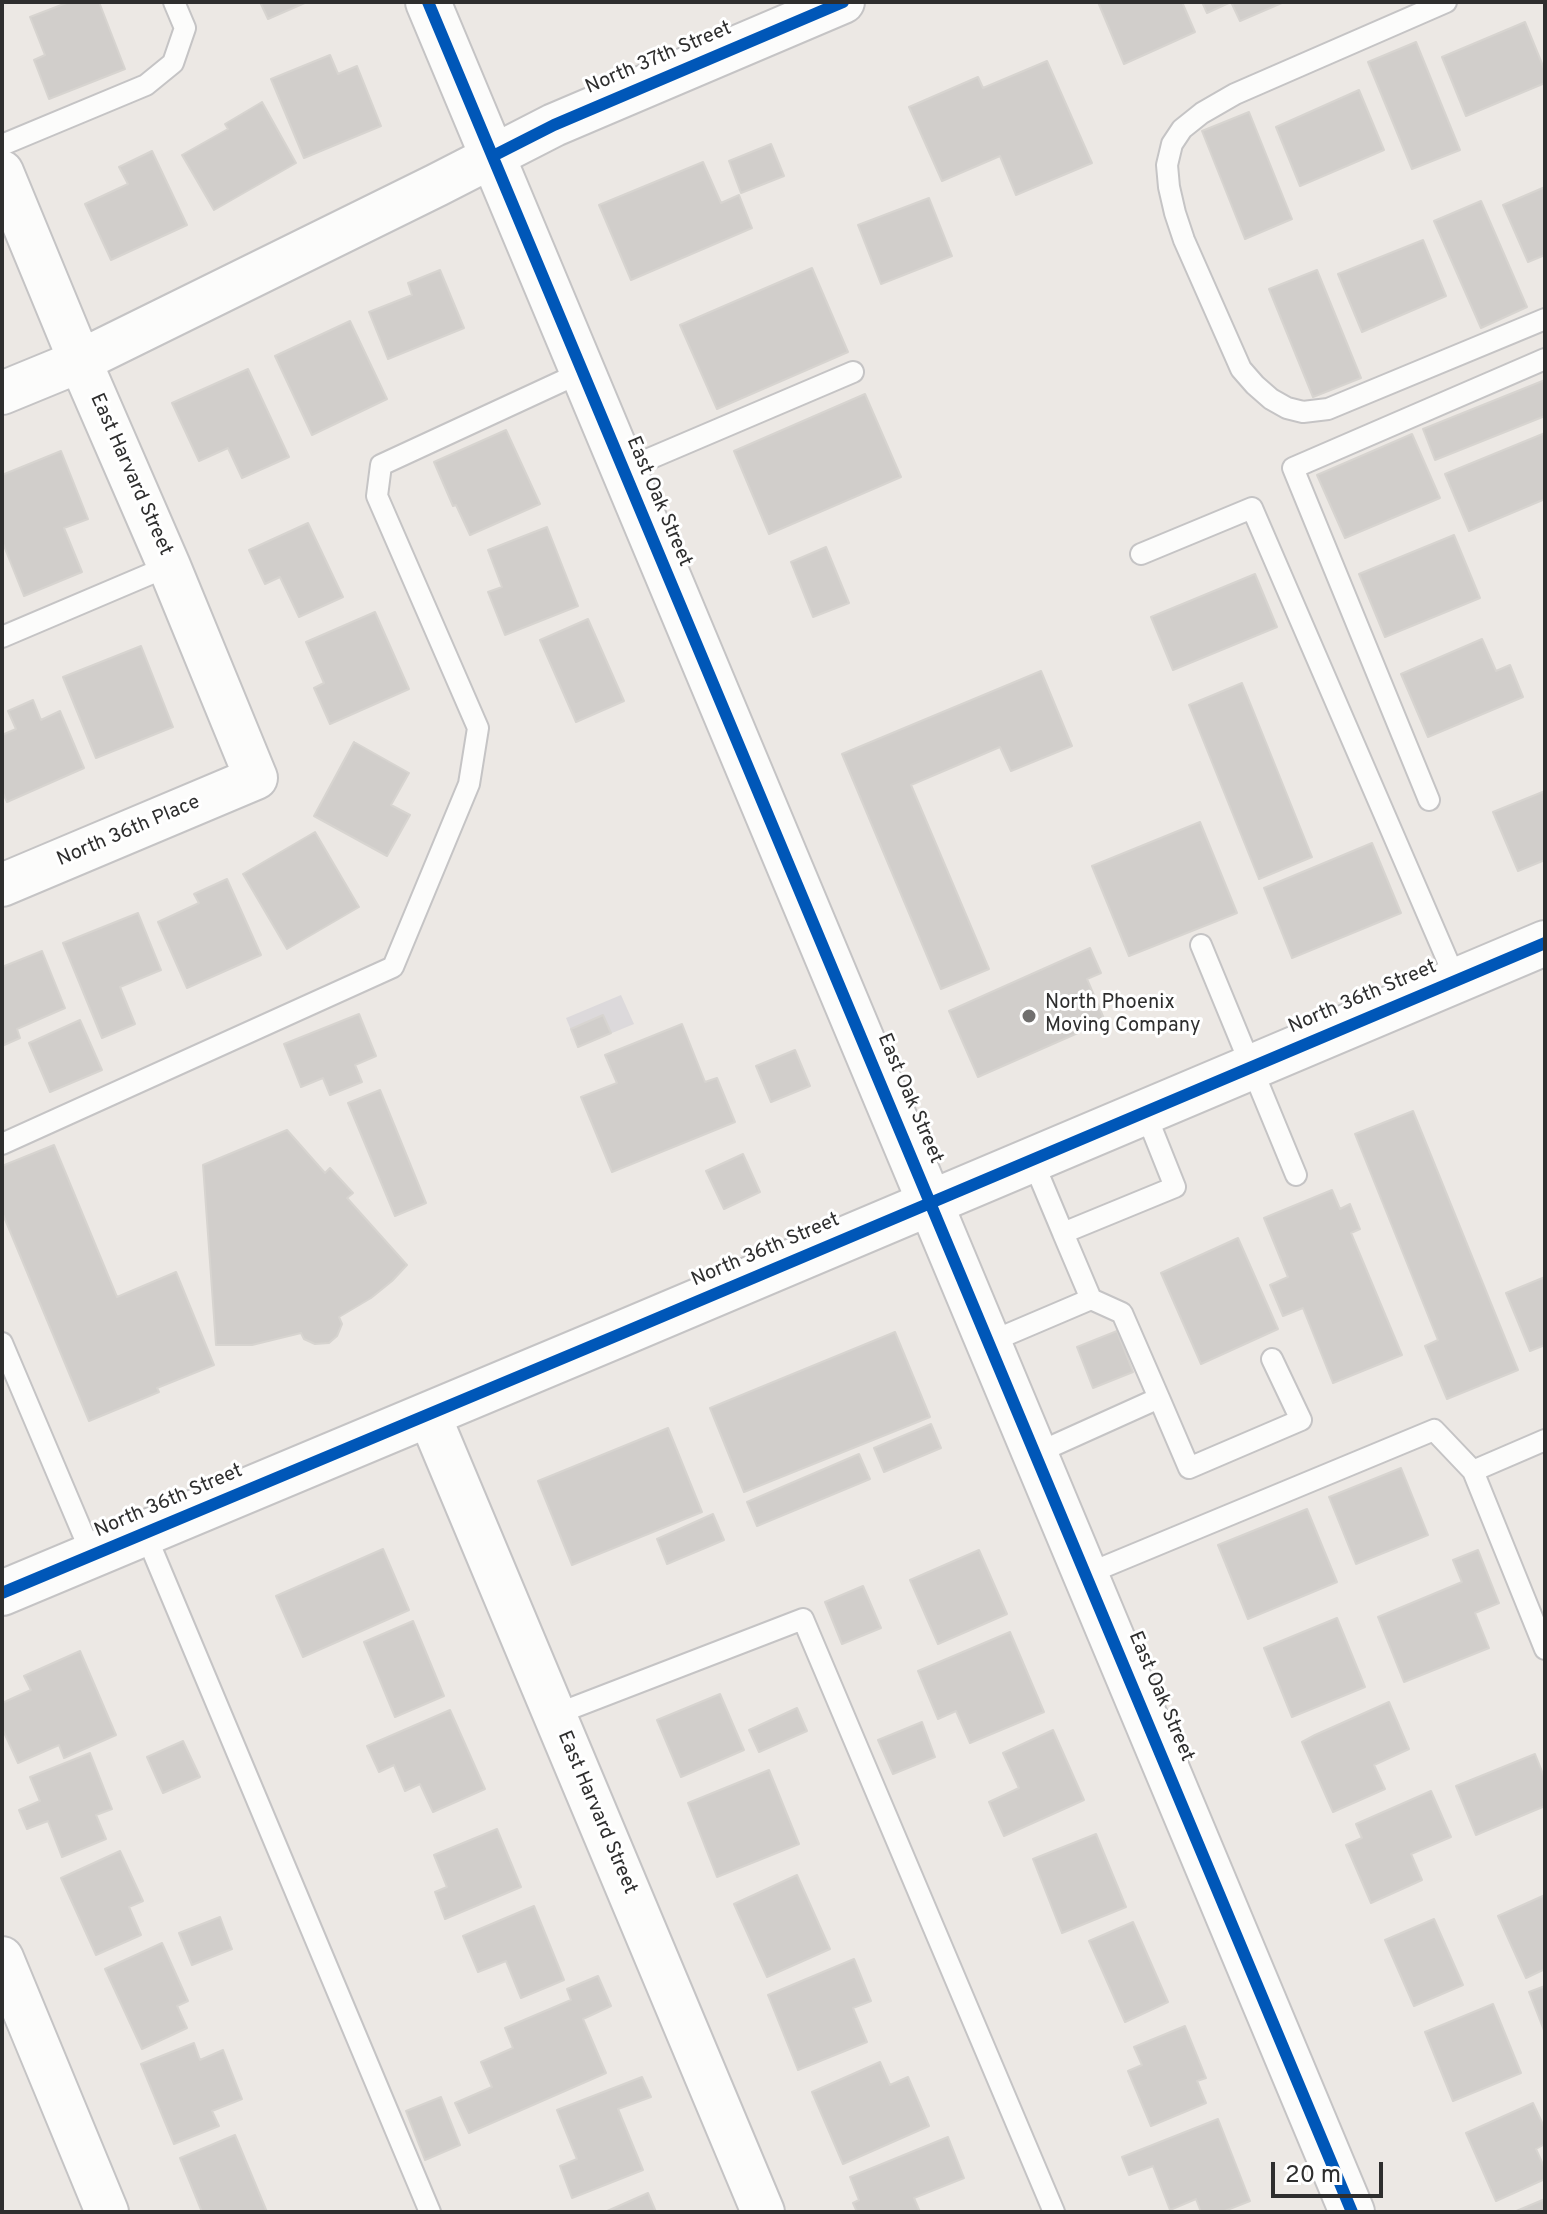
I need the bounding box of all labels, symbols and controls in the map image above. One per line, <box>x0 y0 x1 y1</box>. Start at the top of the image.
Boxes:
street label: North 37th Street <box>582 17 736 101</box>
street label: East Harvard Street <box>83 390 177 560</box>
street label: East Oak Street <box>620 433 696 571</box>
street label: North 36th Place <box>54 791 204 873</box>
street label: North 36th Street <box>1285 956 1441 1040</box>
place label: North Phoenix Moving Company <box>1045 992 1200 1039</box>
marker: North Phoenix Moving Company <box>1020 1007 1038 1025</box>
street label: East Oak Street <box>871 1030 947 1168</box>
street label: North 36th Street <box>688 1209 844 1293</box>
street label: North 36th Street <box>91 1460 247 1544</box>
street label: East Oak Street <box>1122 1628 1198 1766</box>
street label: East Harvard Street <box>551 1728 641 1898</box>
scale bar <box>1275 2146 1387 2196</box>
text: 20 m <box>1285 2161 1341 2191</box>

